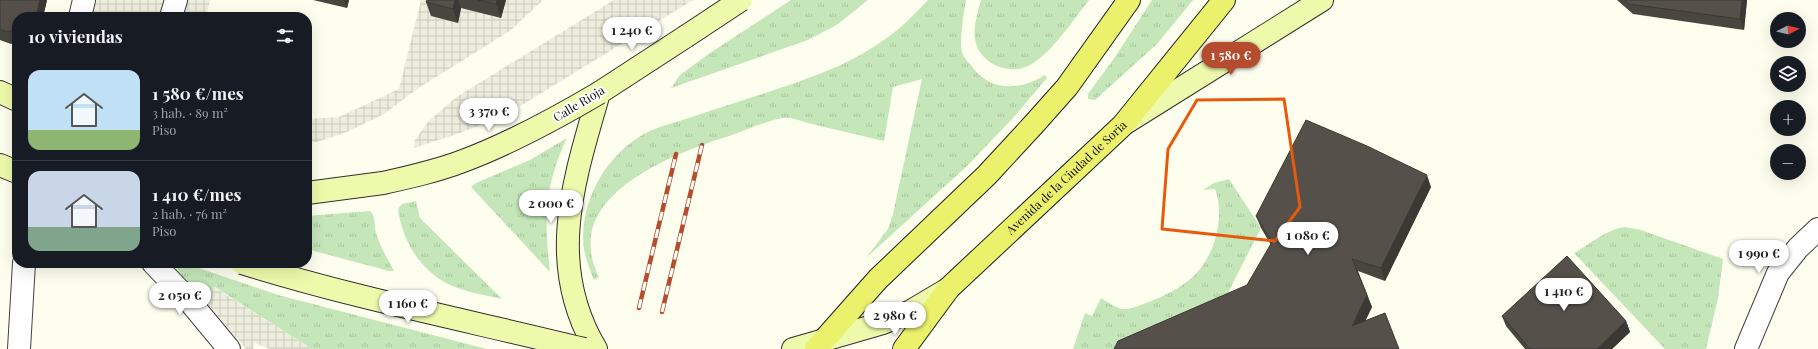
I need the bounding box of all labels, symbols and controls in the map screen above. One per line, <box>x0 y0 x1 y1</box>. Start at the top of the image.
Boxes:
north arrow <box>1770 12 1806 48</box>
map controls <box>1770 12 1806 180</box>
pin: 1 240 € <box>595 17 669 51</box>
text: 1 240 € <box>611 21 653 38</box>
text: 10 viviendas <box>28 25 123 47</box>
icon: filters <box>274 25 296 47</box>
pin: 1 580 € <box>1194 42 1268 76</box>
text: 1 580 € <box>1211 46 1252 63</box>
button: layers <box>1770 56 1806 92</box>
text: 1 580 €/mes <box>152 82 244 104</box>
street label: Calle Rioja <box>550 82 607 125</box>
icon: home <box>60 86 108 134</box>
pin: 3 370 € <box>452 98 526 132</box>
button: + <box>1770 100 1806 136</box>
text: 3 370 € <box>468 102 510 119</box>
text: 3 hab. · 89 m² <box>152 104 228 121</box>
street label: Avenida de la Ciudad de Soria <box>1002 117 1130 238</box>
text: Piso <box>152 121 176 138</box>
button: − <box>1770 144 1806 180</box>
text: 1 410 €/mes <box>152 183 241 205</box>
icon: home <box>60 187 108 235</box>
pin: 2 000 € <box>514 190 588 224</box>
text: 2 000 € <box>528 194 574 211</box>
text: 2 hab. · 76 m² <box>152 205 227 222</box>
text: Piso <box>152 222 176 239</box>
pin: 1 080 € <box>1271 222 1345 256</box>
text: 1 080 € <box>1286 226 1330 243</box>
pin: 1 990 € <box>1722 240 1796 274</box>
text: 1 990 € <box>1738 244 1780 261</box>
pin: 1 410 € <box>1527 278 1601 312</box>
pin: 2 050 € <box>143 282 217 316</box>
text: 1 410 € <box>1544 282 1584 299</box>
text: 2 050 € <box>158 286 202 303</box>
pin: 1 160 € <box>371 290 445 324</box>
text: 1 160 € <box>388 294 428 311</box>
pin: 2 980 € <box>858 302 932 336</box>
text: 2 980 € <box>873 306 917 323</box>

